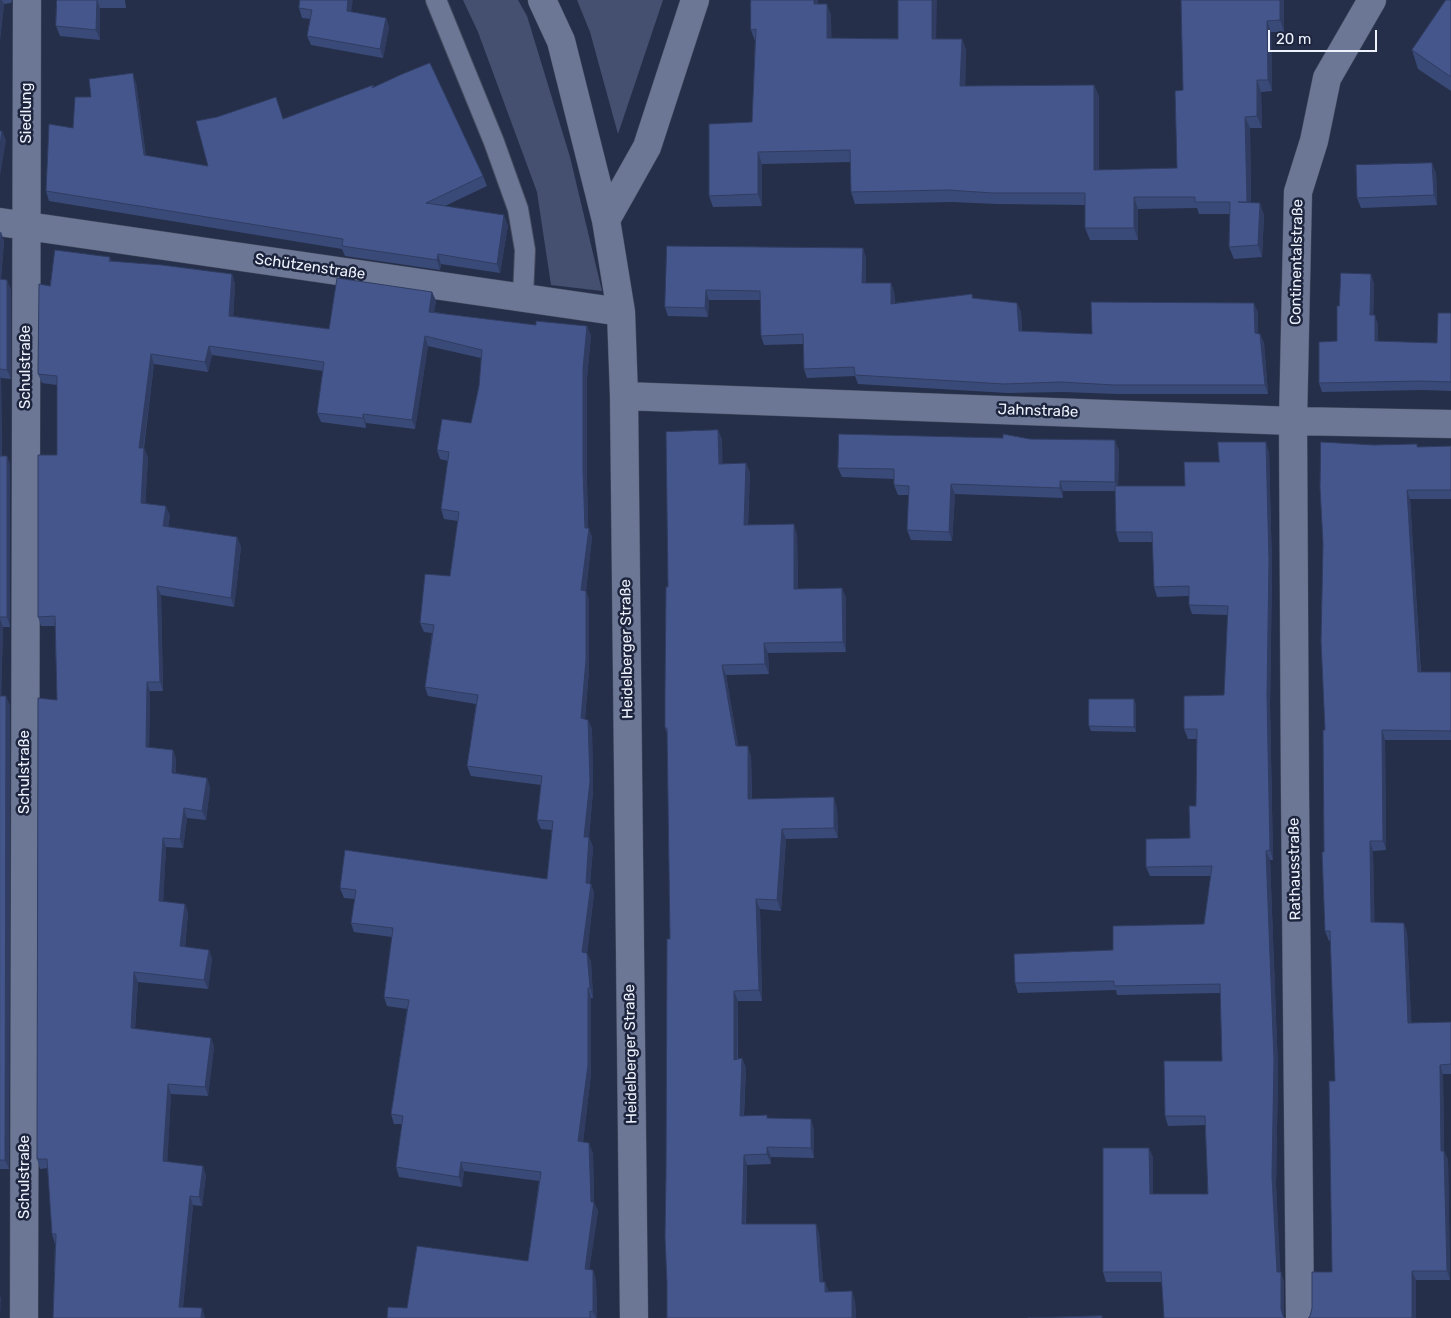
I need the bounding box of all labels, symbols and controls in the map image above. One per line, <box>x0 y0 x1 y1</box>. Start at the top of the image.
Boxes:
scale bar <box>1271 20 1380 52</box>
text: 20 m <box>1276 30 1311 48</box>
street label: Siedlung <box>18 82 36 144</box>
street label: Continentalstraße <box>1287 199 1307 325</box>
street label: Schützenstraße <box>254 250 366 284</box>
street label: Schulstraße <box>17 325 35 409</box>
street label: Jahnstraße <box>997 401 1079 421</box>
street label: Heidelberger Straße <box>617 579 637 719</box>
street label: Schulstraße <box>16 730 34 814</box>
street label: Rathausstraße <box>1285 818 1305 920</box>
street label: Heidelberger Straße <box>621 984 641 1124</box>
street label: Schulstraße <box>16 1135 34 1219</box>

